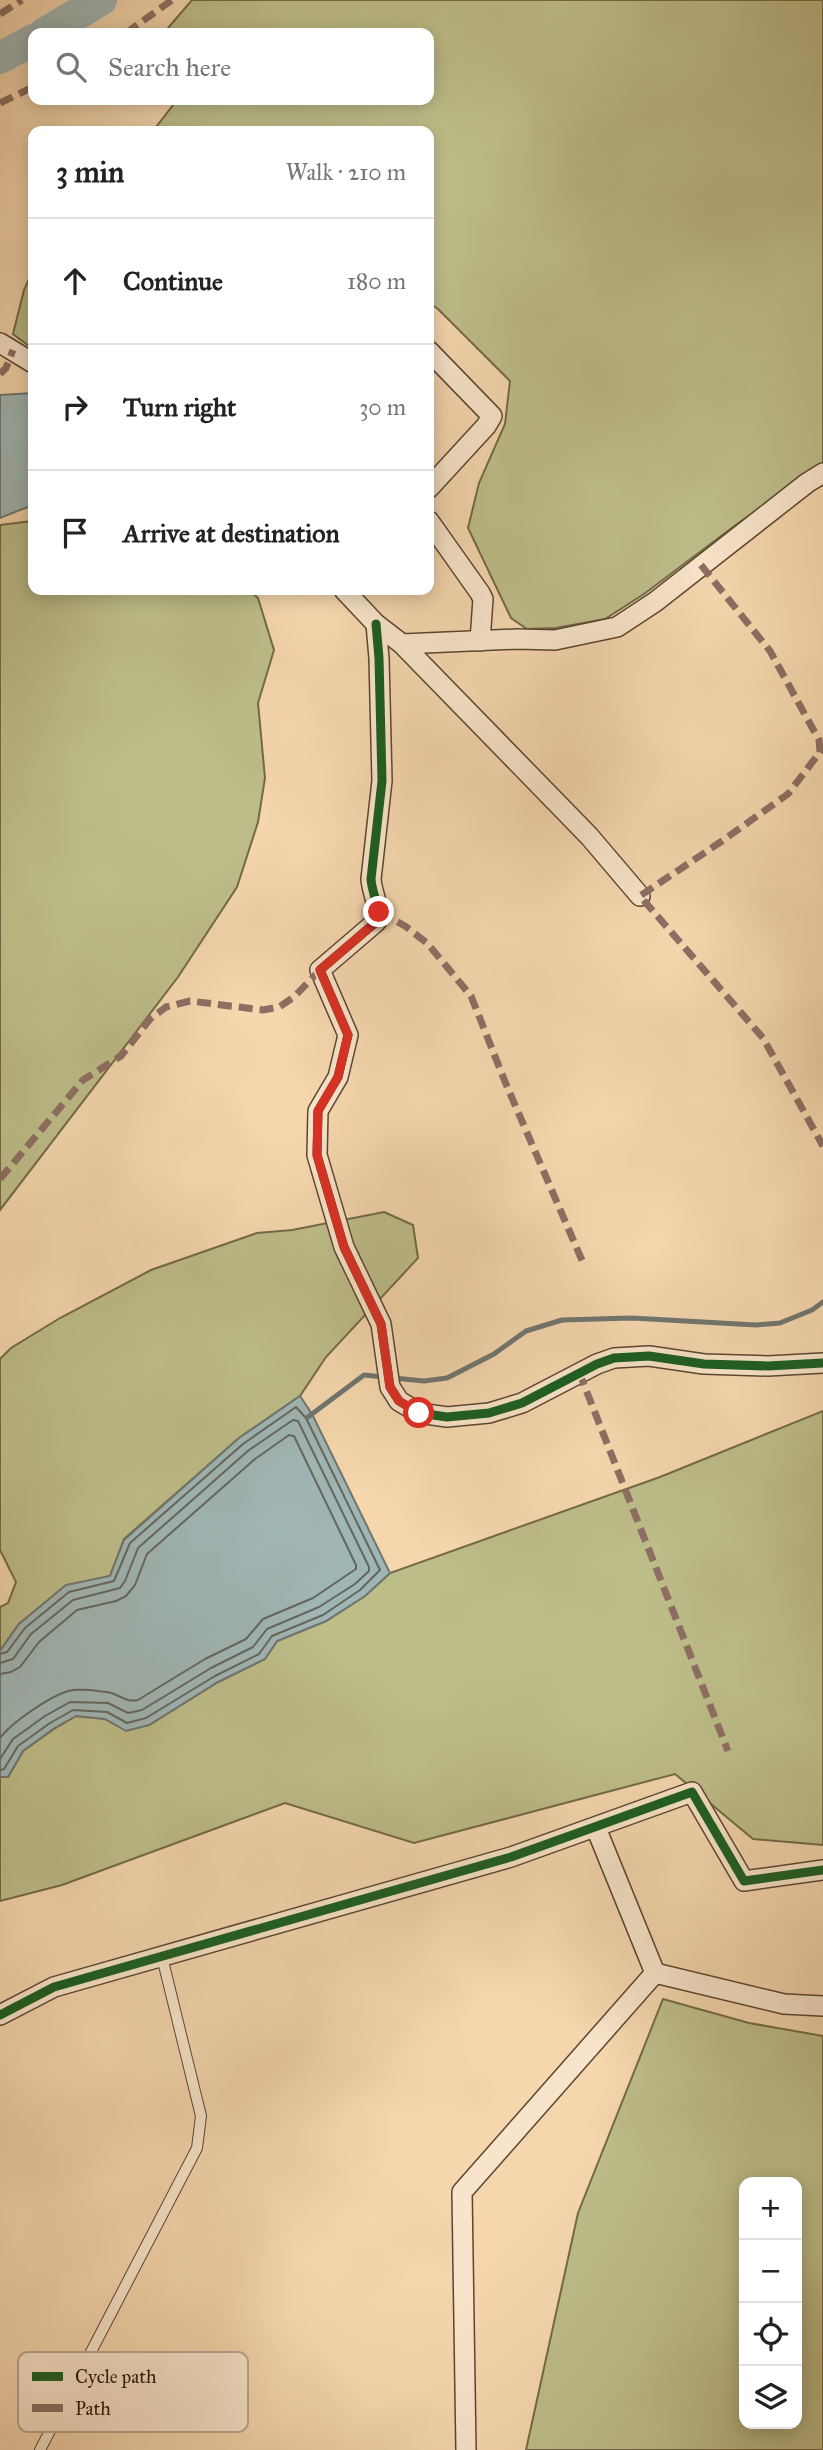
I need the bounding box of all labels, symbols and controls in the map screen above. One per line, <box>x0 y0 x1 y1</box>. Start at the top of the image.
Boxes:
search box <box>28 28 434 105</box>
icon: search <box>52 48 90 86</box>
text: Search here <box>108 51 231 83</box>
text: 3 min <box>56 154 124 190</box>
text: Walk · 210 m <box>286 158 406 186</box>
icon: ahead <box>56 262 94 300</box>
text: Continue <box>123 265 223 297</box>
text: 180 m <box>347 267 406 295</box>
icon: right <box>56 388 94 426</box>
text: Turn right <box>123 391 236 423</box>
text: 30 m <box>359 393 406 421</box>
icon: arrive <box>56 514 94 552</box>
text: Arrive at destination <box>123 517 340 549</box>
route end <box>363 896 394 927</box>
route start <box>403 1397 434 1428</box>
map controls <box>739 2177 802 2429</box>
button: + <box>739 2177 802 2240</box>
button: − <box>739 2240 802 2303</box>
button: locate <box>739 2303 802 2366</box>
legend <box>18 2352 248 2432</box>
text: Cycle path <box>75 2365 157 2388</box>
button: layers <box>739 2366 802 2429</box>
text: Path <box>75 2397 111 2420</box>

